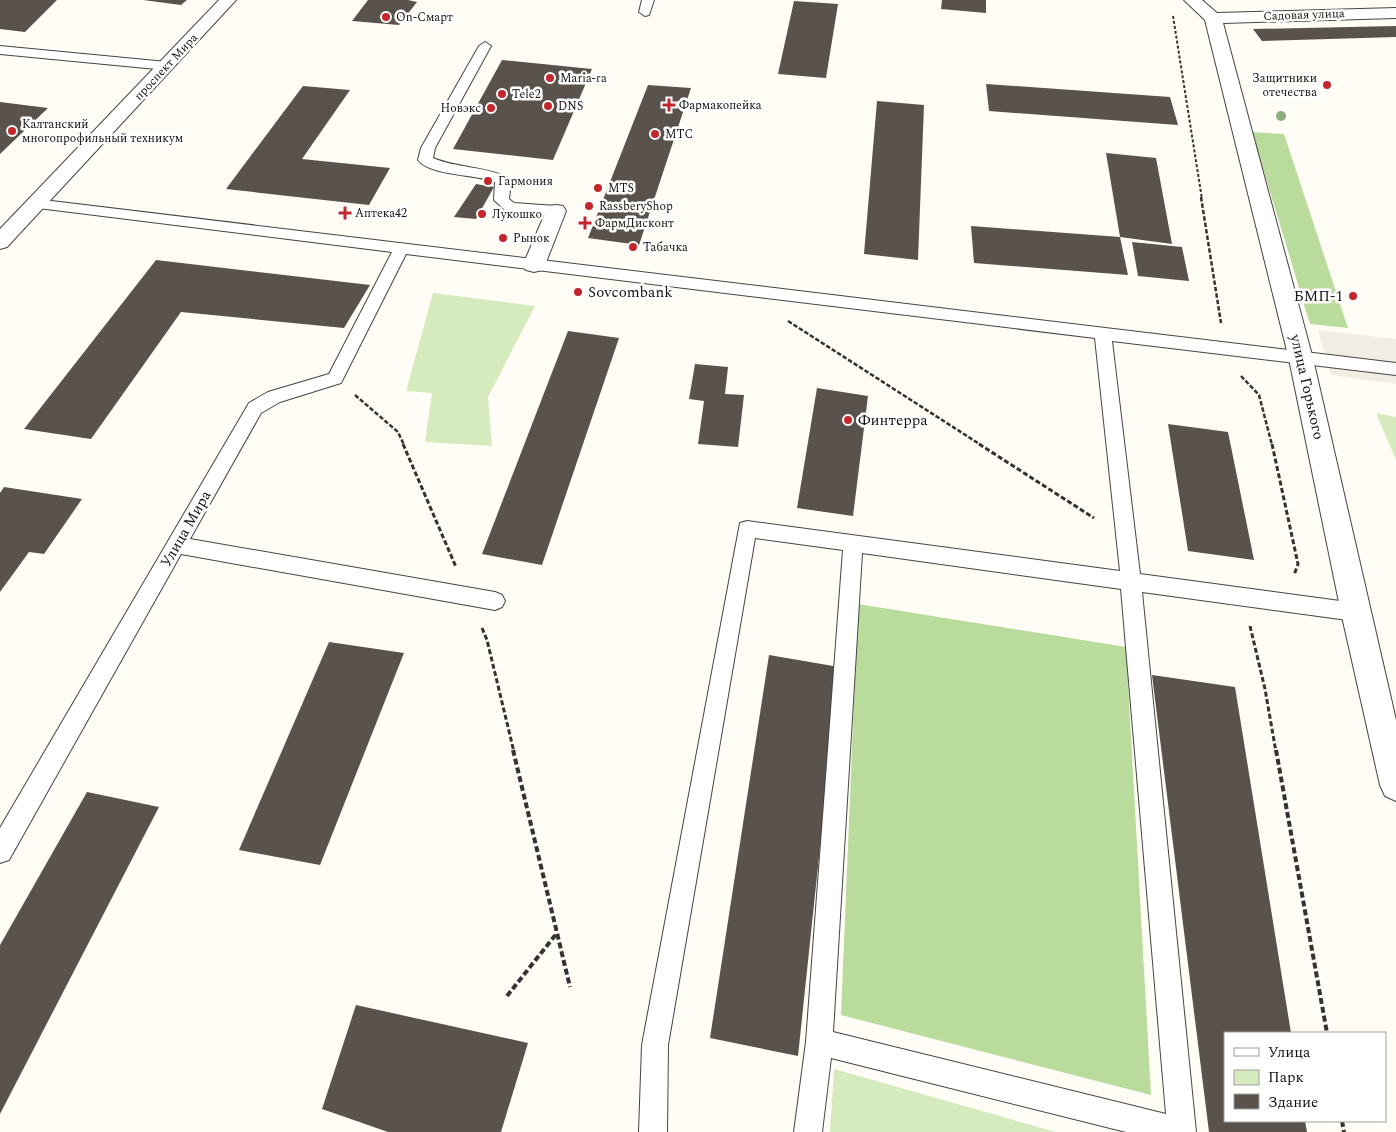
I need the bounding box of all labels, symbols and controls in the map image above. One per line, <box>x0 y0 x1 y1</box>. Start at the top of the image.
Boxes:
street label: Садовая улица <box>1263 4 1345 26</box>
place label: On-Смарт <box>396 8 453 27</box>
marker: On-Смарт <box>380 11 392 23</box>
street label: проспект Мира <box>130 29 202 105</box>
place label: Maria-ra <box>560 69 607 88</box>
place label: Защитники отечества <box>1252 69 1317 102</box>
marker: Maria-ra <box>544 72 556 84</box>
marker: Защитники отечества <box>1321 79 1333 91</box>
place label: Tele2 <box>512 85 541 104</box>
marker: Tele2 <box>496 88 508 100</box>
place label: Фармакопейка <box>679 96 762 115</box>
place label: DNS <box>558 97 583 116</box>
place label: Новэкс <box>441 99 481 118</box>
marker: Фармакопейка <box>663 99 675 111</box>
marker: DNS <box>542 100 554 112</box>
marker: Новэкс <box>485 102 497 114</box>
place label: Калтанский многопрофильный техникум <box>22 115 183 148</box>
marker: Калтанский многопрофильный техникум <box>6 125 18 137</box>
place label: МТС <box>665 125 693 144</box>
marker: МТС <box>649 128 661 140</box>
place label: Гармония <box>498 172 553 191</box>
marker: Гармония <box>482 175 494 187</box>
place label: MTS <box>608 179 634 198</box>
marker: MTS <box>592 182 604 194</box>
place label: RassberyShop <box>599 197 673 216</box>
marker: RassberyShop <box>583 200 595 212</box>
place label: Аптека42 <box>355 204 407 223</box>
place label: Лукошко <box>492 205 542 224</box>
marker: Аптека42 <box>339 207 351 219</box>
marker: Лукошко <box>476 208 488 220</box>
place label: ФармДисконт <box>595 214 674 233</box>
marker: ФармДисконт <box>579 217 591 229</box>
place label: Рынок <box>513 229 550 248</box>
marker: Рынок <box>497 232 509 244</box>
place label: Табачка <box>643 238 688 257</box>
marker: Табачка <box>627 241 639 253</box>
place label: Sovcombank <box>588 281 673 304</box>
place label: БМП-1 <box>1294 285 1343 308</box>
marker: Sovcombank <box>572 286 584 298</box>
marker: БМП-1 <box>1347 290 1359 302</box>
street label: улица Горького <box>1283 331 1330 442</box>
place label: Финтерра <box>858 409 928 432</box>
marker: Финтерра <box>842 414 854 426</box>
street label: Улица Мира <box>155 486 218 572</box>
legend <box>1224 1032 1386 1122</box>
text: Улица <box>1268 1041 1311 1064</box>
text: Парк <box>1268 1066 1304 1089</box>
text: Здание <box>1268 1091 1318 1114</box>

